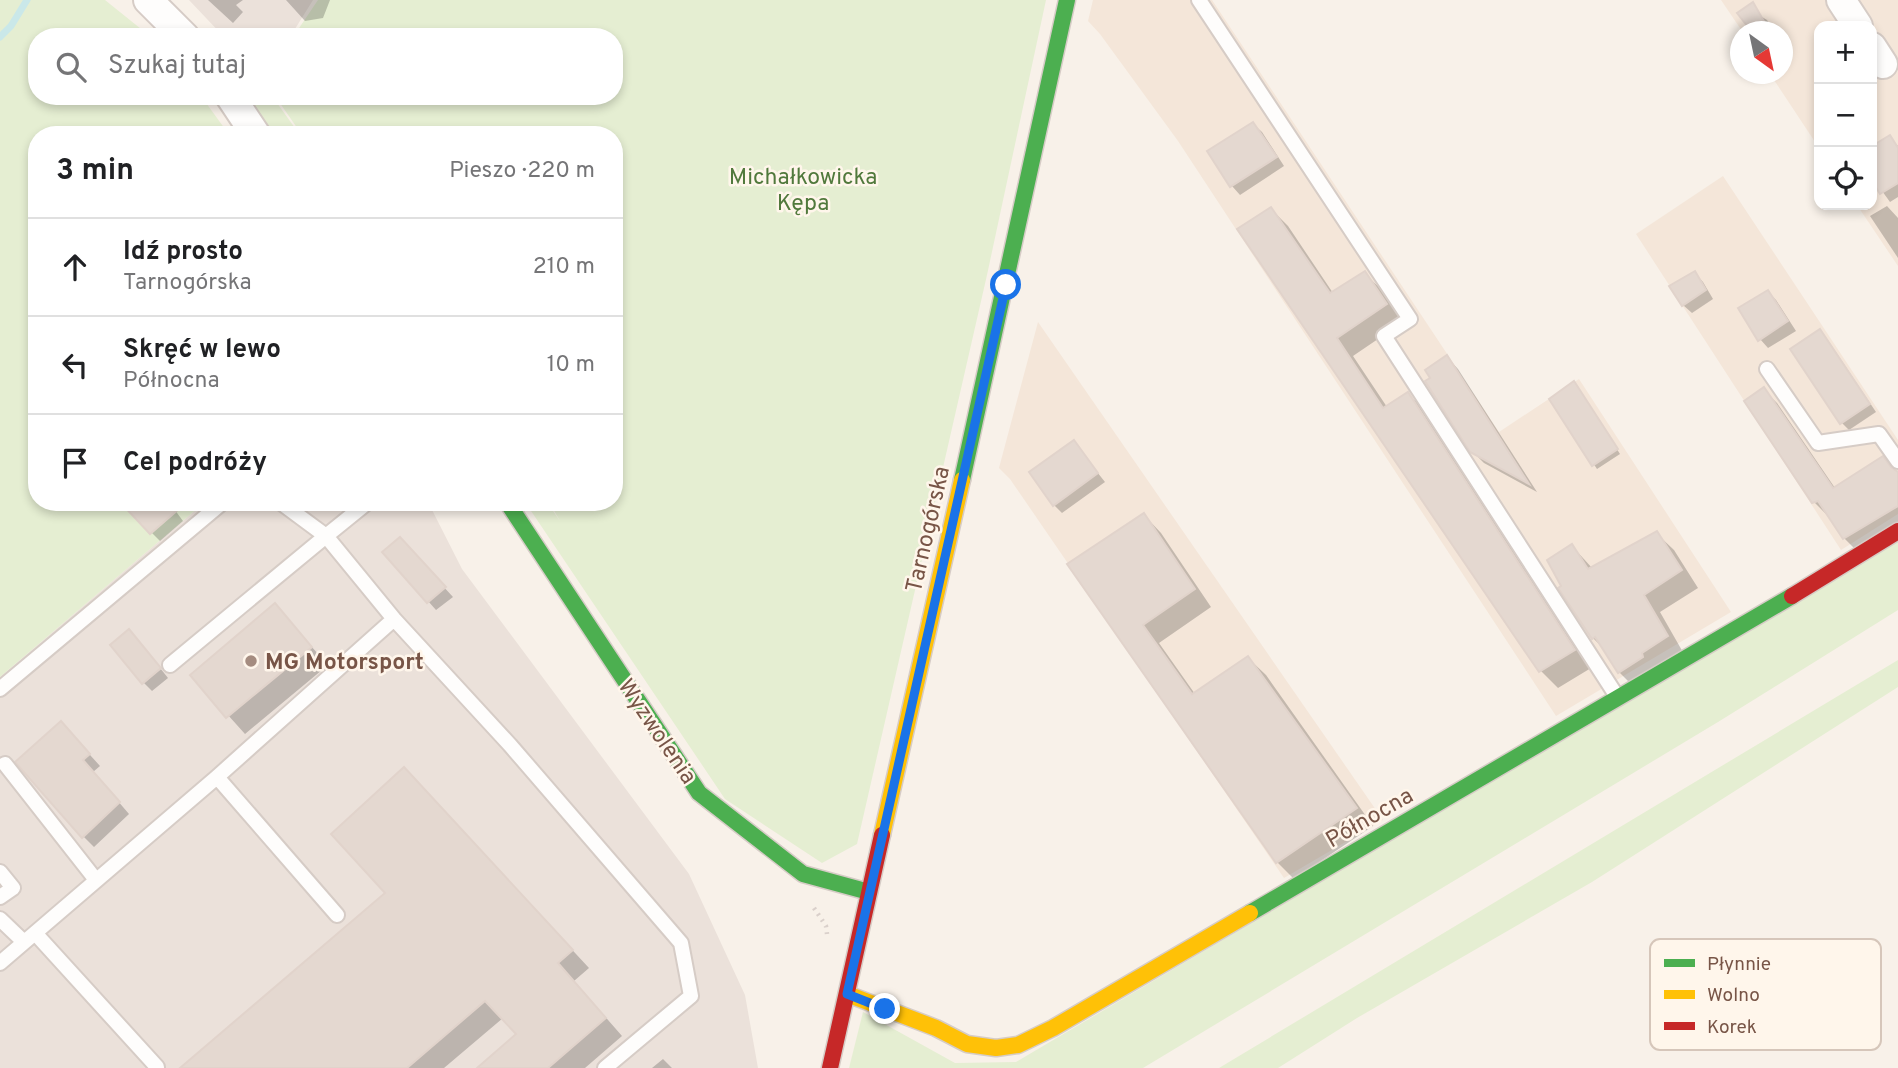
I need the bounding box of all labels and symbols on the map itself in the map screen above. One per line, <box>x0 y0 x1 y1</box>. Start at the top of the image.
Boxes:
north arrow <box>1730 21 1793 84</box>
park label: Michałkowicka Kępa <box>729 164 877 219</box>
route start <box>990 269 1021 300</box>
street label: Tarnogórska <box>901 464 958 595</box>
place label: MG Motorsport <box>265 649 424 678</box>
marker: MG Motorsport <box>243 653 259 669</box>
street label: Wyzwolenia <box>610 674 702 791</box>
street label: Północna <box>1321 782 1419 856</box>
legend <box>1650 939 1881 1050</box>
text: Płynnie <box>1707 953 1771 977</box>
text: Wolno <box>1707 984 1760 1008</box>
route end <box>869 993 900 1024</box>
text: Korek <box>1707 1016 1757 1040</box>

